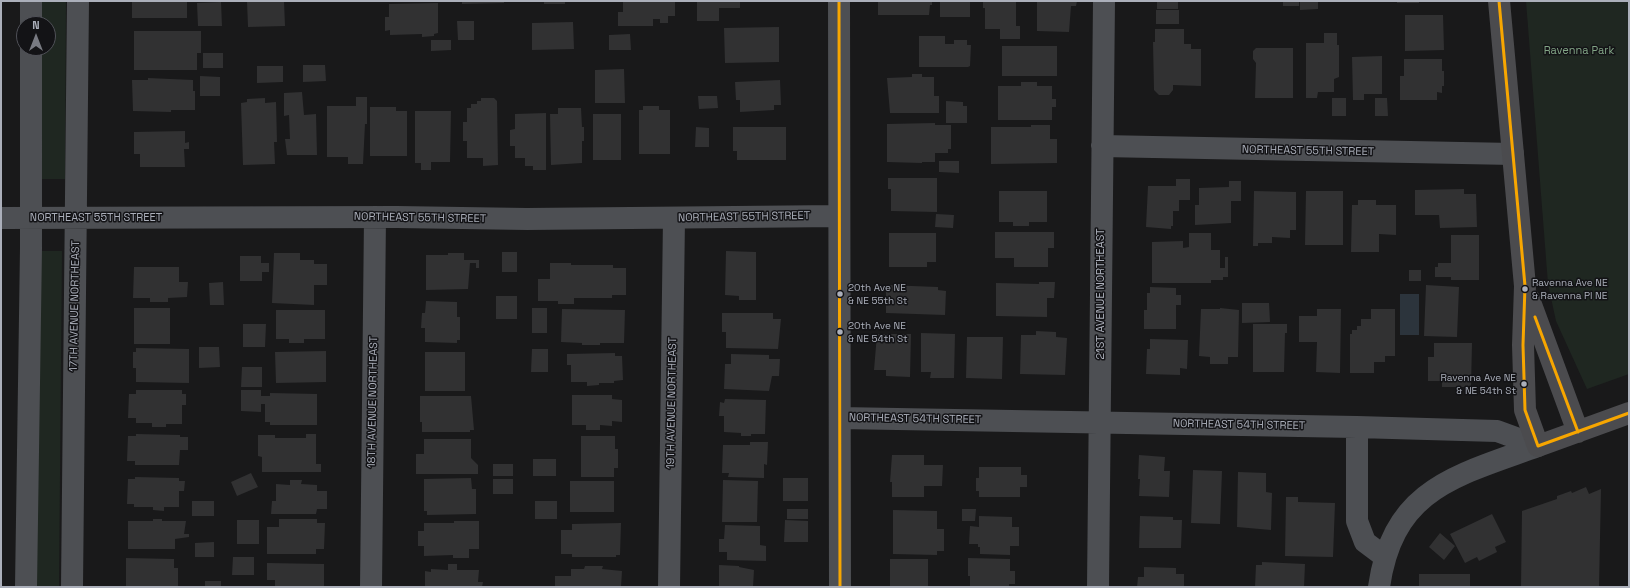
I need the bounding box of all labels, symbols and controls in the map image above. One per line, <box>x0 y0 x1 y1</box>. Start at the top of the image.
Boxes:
north arrow <box>16 16 56 56</box>
text: N <box>32 18 40 32</box>
park label: Ravenna Park <box>1544 44 1614 58</box>
street label: NORTHEAST 55TH STREET <box>1242 143 1374 159</box>
street label: NORTHEAST 55TH STREET <box>678 209 810 225</box>
street label: NORTHEAST 55TH STREET <box>354 210 486 226</box>
street label: NORTHEAST 55TH STREET <box>30 211 162 225</box>
street label: 21ST AVENUE NORTHEAST <box>1094 228 1108 360</box>
street label: 17TH AVENUE NORTHEAST <box>67 240 83 372</box>
place label: Ravenna Ave NE & Ravenna Pl NE <box>1532 277 1608 300</box>
place label: 20th Ave NE & NE 55th St <box>848 282 907 306</box>
marker: Ravenna Ave NE & Ravenna Pl NE <box>1520 284 1530 294</box>
marker: 20th Ave NE & NE 55th St <box>835 289 845 299</box>
place label: 20th Ave NE & NE 54th St <box>848 320 908 344</box>
marker: 20th Ave NE & NE 54th St <box>835 327 845 337</box>
street label: 18TH AVENUE NORTHEAST <box>365 336 381 468</box>
street label: 19TH AVENUE NORTHEAST <box>664 337 680 469</box>
place label: Ravenna Ave NE & NE 54th St <box>1440 372 1516 396</box>
marker: Ravenna Ave NE & NE 54th St <box>1519 379 1529 389</box>
street label: NORTHEAST 54TH STREET <box>849 411 981 427</box>
street label: NORTHEAST 54TH STREET <box>1173 417 1305 433</box>

